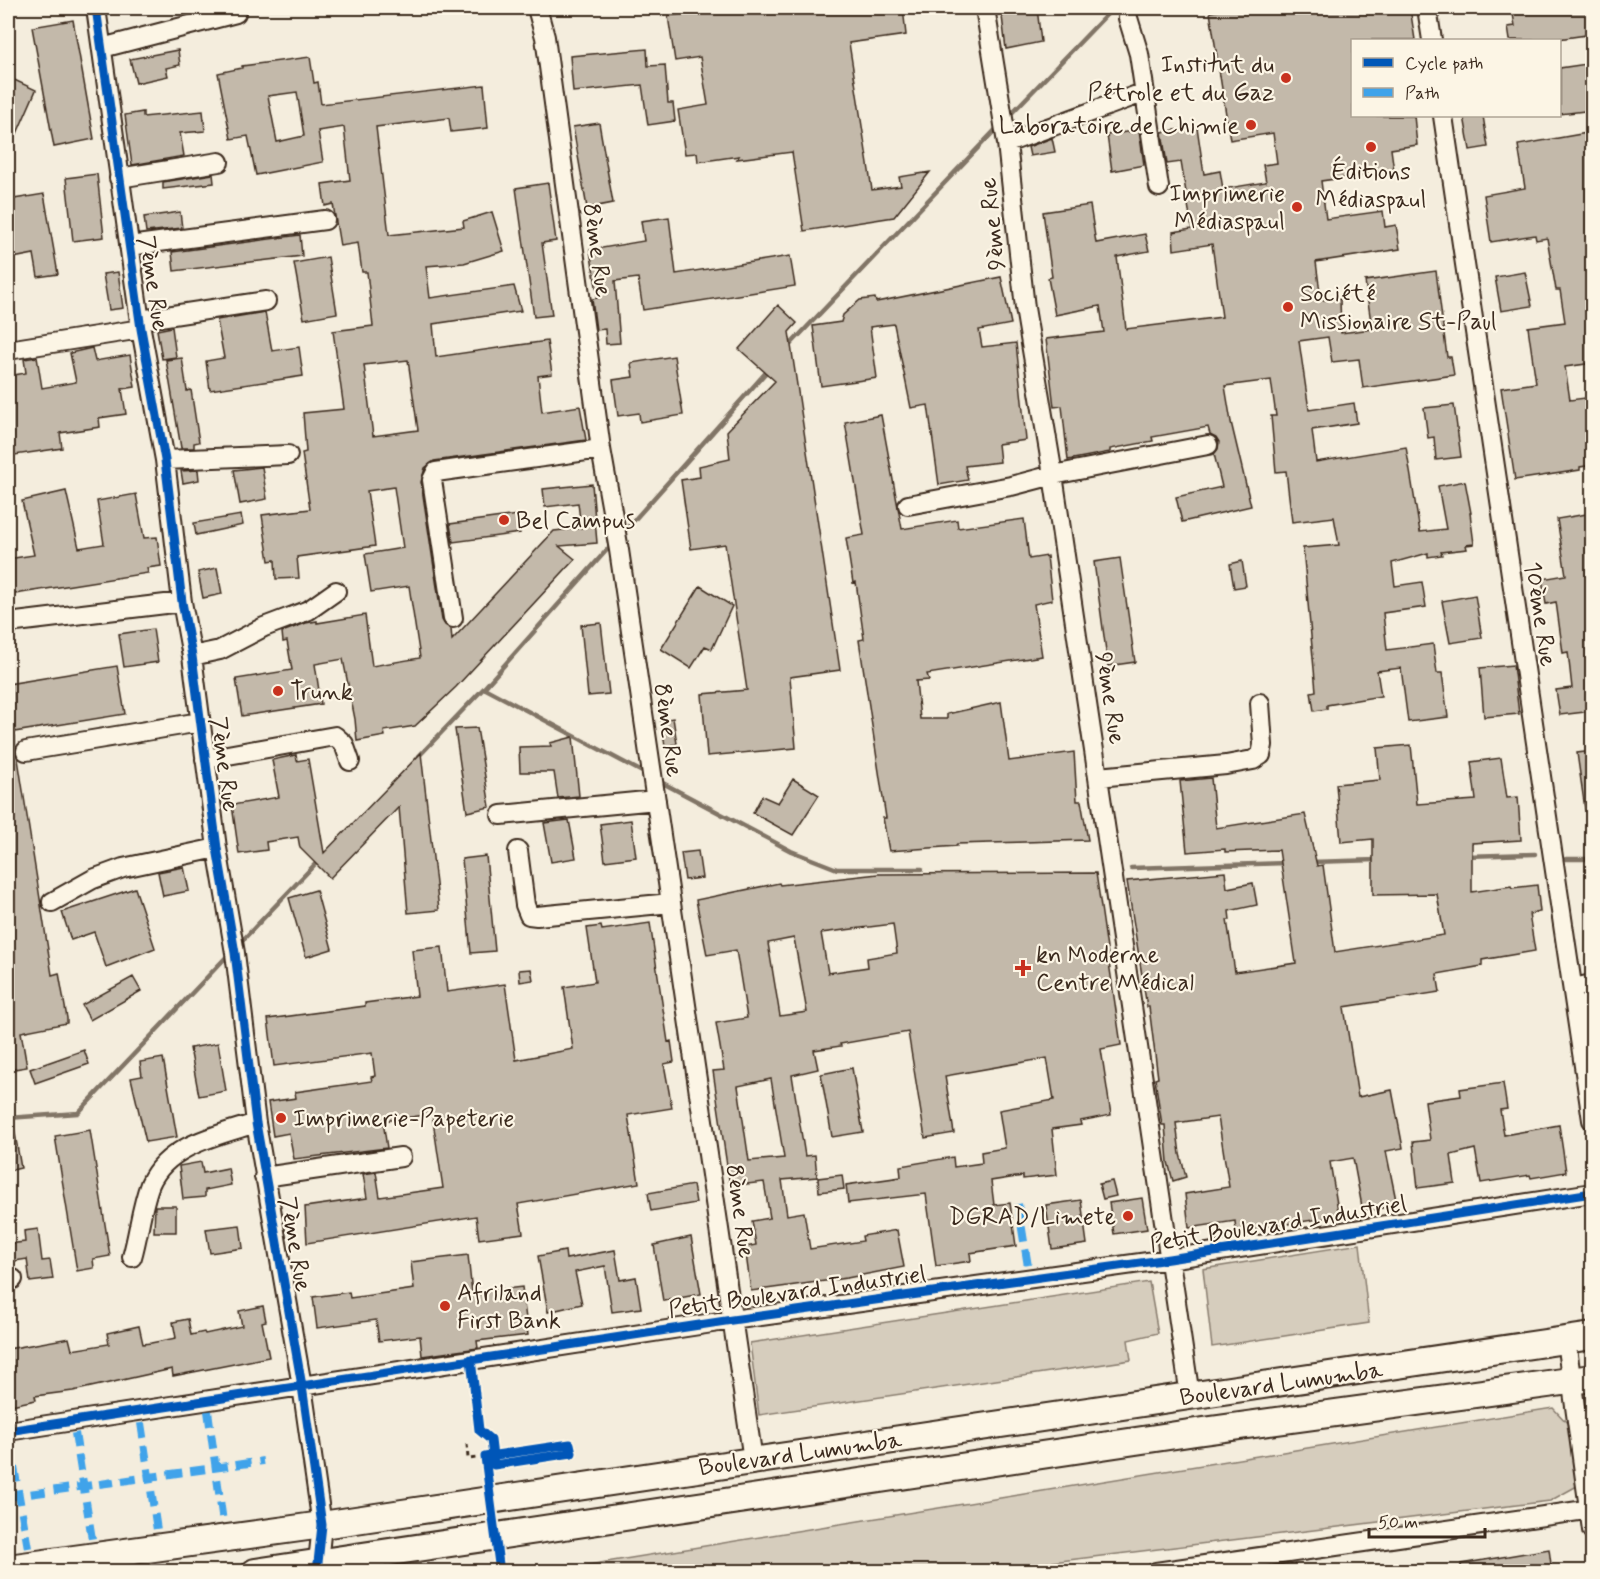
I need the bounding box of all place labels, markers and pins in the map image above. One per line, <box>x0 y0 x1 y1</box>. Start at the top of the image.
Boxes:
place label: Institut du Pétrole et du Gaz <box>1088 50 1274 109</box>
marker: Institut du Pétrole et du Gaz <box>1279 71 1293 85</box>
place label: Laboratoire de Chimie <box>999 111 1239 142</box>
marker: Laboratoire de Chimie <box>1244 118 1258 132</box>
marker: Éditions Médiaspaul <box>1364 140 1378 154</box>
place label: Éditions Médiaspaul <box>1316 155 1426 216</box>
place label: Imprimerie Médiaspaul <box>1169 179 1285 238</box>
marker: Imprimerie Médiaspaul <box>1290 200 1304 214</box>
place label: Société Missionaire St-Paul <box>1300 279 1497 338</box>
marker: Société Missionaire St-Paul <box>1281 300 1295 314</box>
place label: Bel Campus <box>516 506 635 537</box>
marker: Bel Campus <box>497 513 511 527</box>
place label: Trunk <box>290 677 353 708</box>
marker: Trunk <box>271 684 285 698</box>
place label: kn Moderne Centre Médical <box>1036 940 1194 999</box>
marker: kn Moderne Centre Médical <box>1014 959 1032 977</box>
place label: Imprimerie-Papeterie <box>293 1104 514 1135</box>
marker: Imprimerie-Papeterie <box>274 1111 288 1125</box>
place label: DGRAD/Limete <box>949 1202 1116 1233</box>
marker: DGRAD/Limete <box>1121 1209 1135 1223</box>
place label: Afriland First Bank <box>457 1278 561 1337</box>
marker: Afriland First Bank <box>438 1299 452 1313</box>

